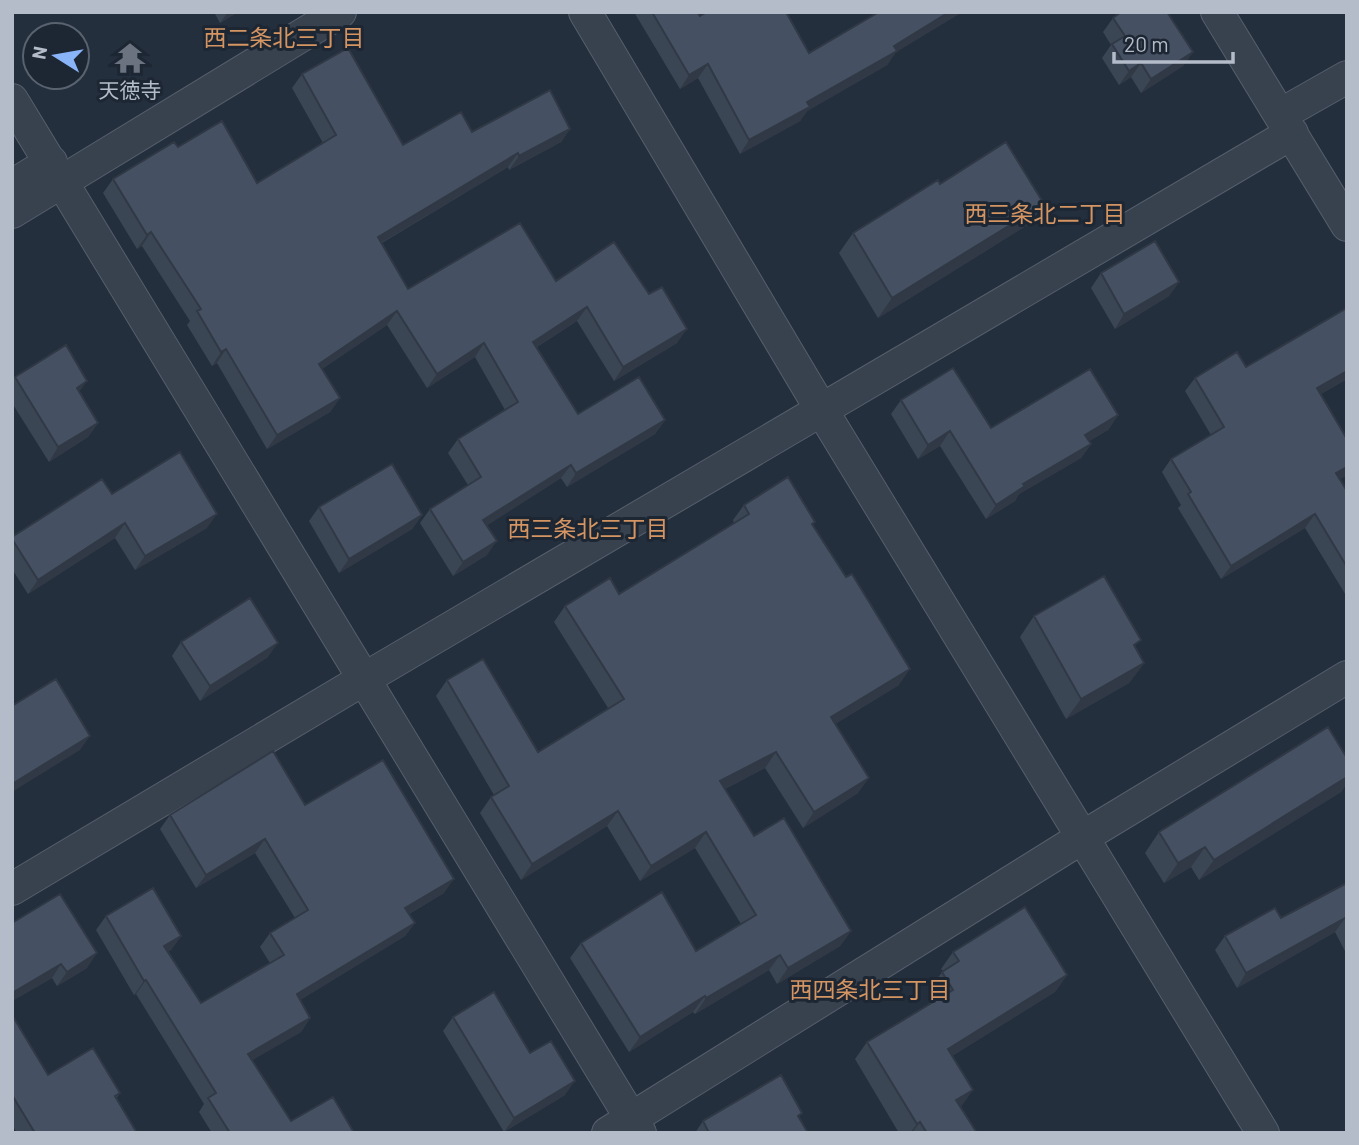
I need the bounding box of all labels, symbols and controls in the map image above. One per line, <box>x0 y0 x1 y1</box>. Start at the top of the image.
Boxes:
north arrow <box>21 21 91 91</box>
scale bar <box>1114 21 1233 65</box>
district label: 西二条北三丁目 <box>204 23 365 51</box>
text: 20 m <box>1124 31 1169 56</box>
temple icon: 天徳寺 <box>113 41 147 75</box>
text: N <box>26 44 51 61</box>
place label: 天徳寺 <box>99 77 162 102</box>
district label: 西三条北二丁目 <box>965 199 1126 227</box>
district label: 西三条北三丁目 <box>508 514 669 542</box>
district label: 西四条北三丁目 <box>790 975 951 1003</box>

